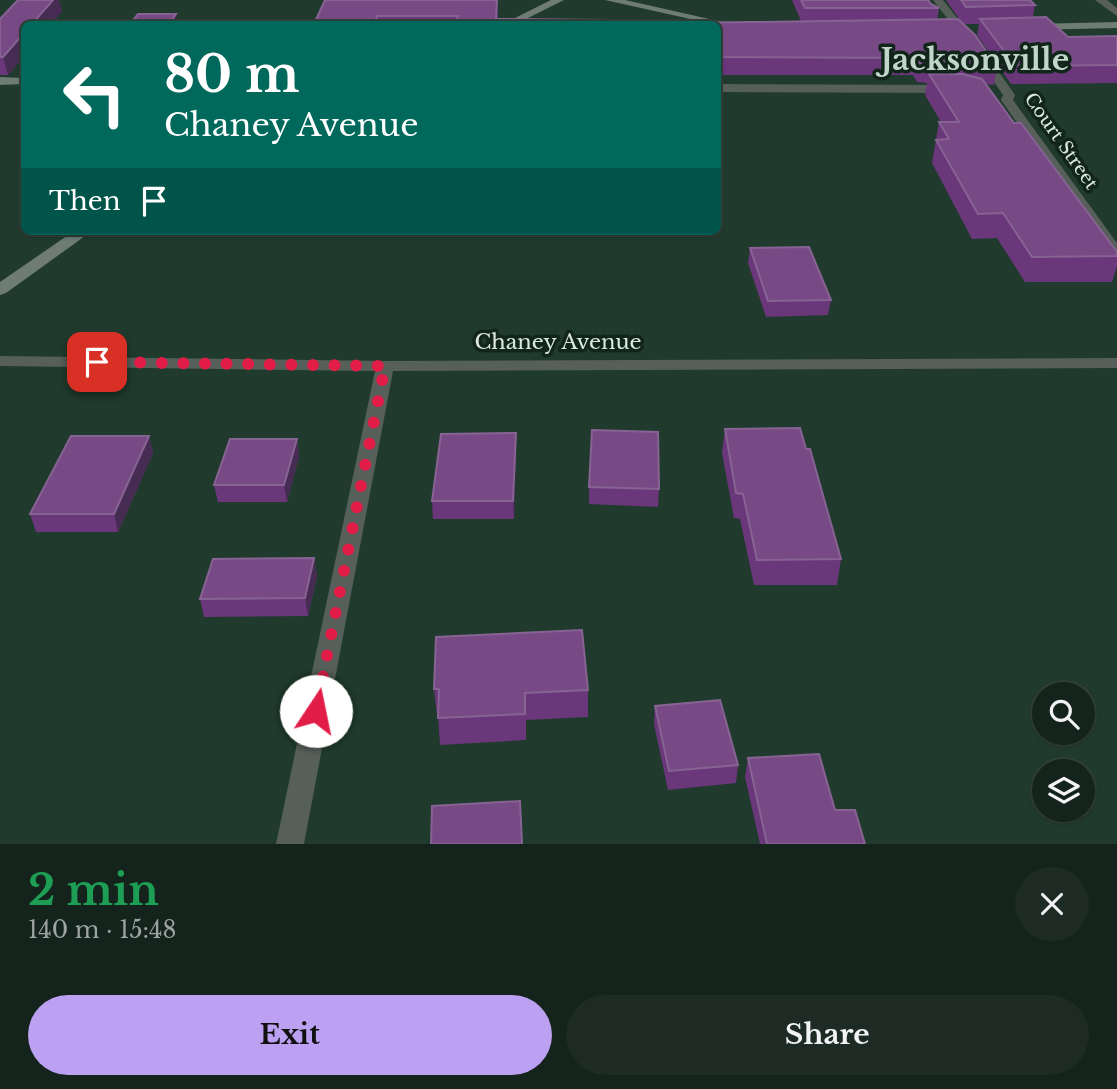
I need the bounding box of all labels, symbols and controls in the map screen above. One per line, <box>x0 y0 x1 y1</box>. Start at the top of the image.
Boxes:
district label: Jacksonville <box>875 41 1069 78</box>
text: 80 m <box>164 44 299 105</box>
icon: left <box>49 49 140 140</box>
street label: Court Street <box>1020 88 1103 194</box>
text: Chaney Avenue <box>164 105 419 145</box>
icon: arrive <box>135 182 173 220</box>
text: Then <box>49 185 121 217</box>
street label: Chaney Avenue <box>474 329 642 355</box>
pin <box>67 332 127 392</box>
icon: arrive <box>78 343 116 381</box>
position arrow <box>279 674 353 748</box>
map controls <box>1032 682 1095 822</box>
button: search <box>1032 682 1095 745</box>
button: layers <box>1032 759 1095 822</box>
text: 2 min <box>28 864 159 916</box>
button: close <box>1015 867 1089 941</box>
text: 140 m · 15:48 <box>28 916 176 944</box>
button: Exit <box>28 995 552 1075</box>
button: Share <box>566 995 1089 1075</box>

